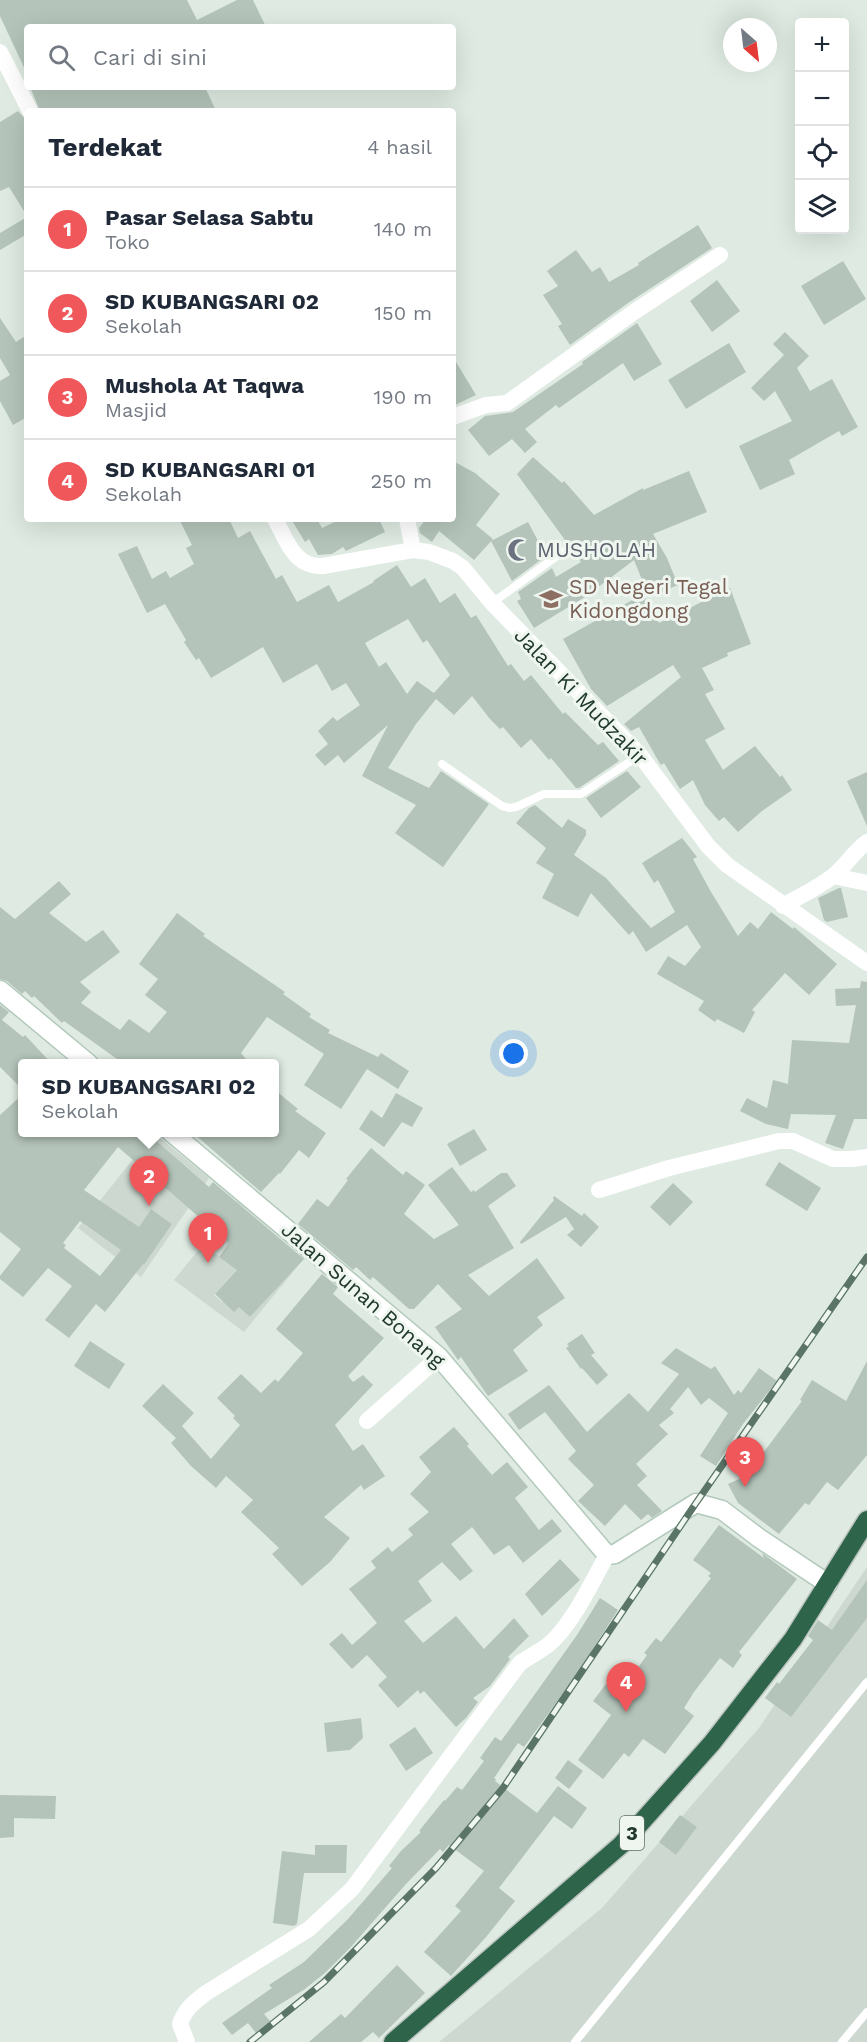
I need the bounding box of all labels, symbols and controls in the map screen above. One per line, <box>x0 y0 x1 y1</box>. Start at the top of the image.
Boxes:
north arrow <box>723 18 777 72</box>
map controls <box>795 18 849 234</box>
button: + <box>795 18 849 72</box>
search box <box>24 24 456 90</box>
icon: search <box>45 41 78 74</box>
text: Cari di sini <box>93 45 207 70</box>
button: − <box>795 72 849 126</box>
button: locate <box>795 126 849 180</box>
text: Terdekat <box>48 132 162 162</box>
text: 4 hasil <box>367 135 432 159</box>
button: layers <box>795 180 849 234</box>
text: Pasar Selasa Sabtu <box>105 205 314 230</box>
text: 1 <box>63 217 72 241</box>
text: 140 m <box>374 217 432 241</box>
text: Toko <box>105 230 150 254</box>
text: SD KUBANGSARI 02 <box>105 289 319 314</box>
text: 2 <box>62 301 73 325</box>
text: 150 m <box>374 301 432 325</box>
text: Sekolah <box>105 314 182 338</box>
text: Mushola At Taqwa <box>105 373 304 398</box>
text: 3 <box>62 385 73 409</box>
text: 190 m <box>374 385 432 409</box>
text: Masjid <box>105 398 167 422</box>
text: SD KUBANGSARI 01 <box>105 457 315 482</box>
text: 4 <box>61 469 74 493</box>
text: 250 m <box>370 469 432 493</box>
text: Sekolah <box>105 482 182 506</box>
mosque icon: MUSHOLAH <box>506 537 532 563</box>
place label: MUSHOLAH <box>537 537 656 562</box>
place label: SD Negeri Tegal Kidongdong <box>569 574 729 623</box>
school or university icon: SD Negeri Tegal Kidongdong <box>538 586 564 612</box>
street label: Jalan Ki Mudzakir <box>509 623 654 771</box>
your location <box>499 1039 528 1068</box>
popup <box>18 1059 279 1137</box>
text: SD KUBANGSARI 02 <box>42 1074 255 1099</box>
text: Sekolah <box>42 1099 119 1123</box>
pin: 2 <box>130 1156 168 1206</box>
pin: 1 <box>188 1214 228 1263</box>
street label: Jalan Sunan Bonang <box>276 1217 451 1373</box>
pin: 3 <box>726 1438 764 1487</box>
pin: 4 <box>606 1662 646 1712</box>
road number: 3 <box>620 1816 644 1850</box>

